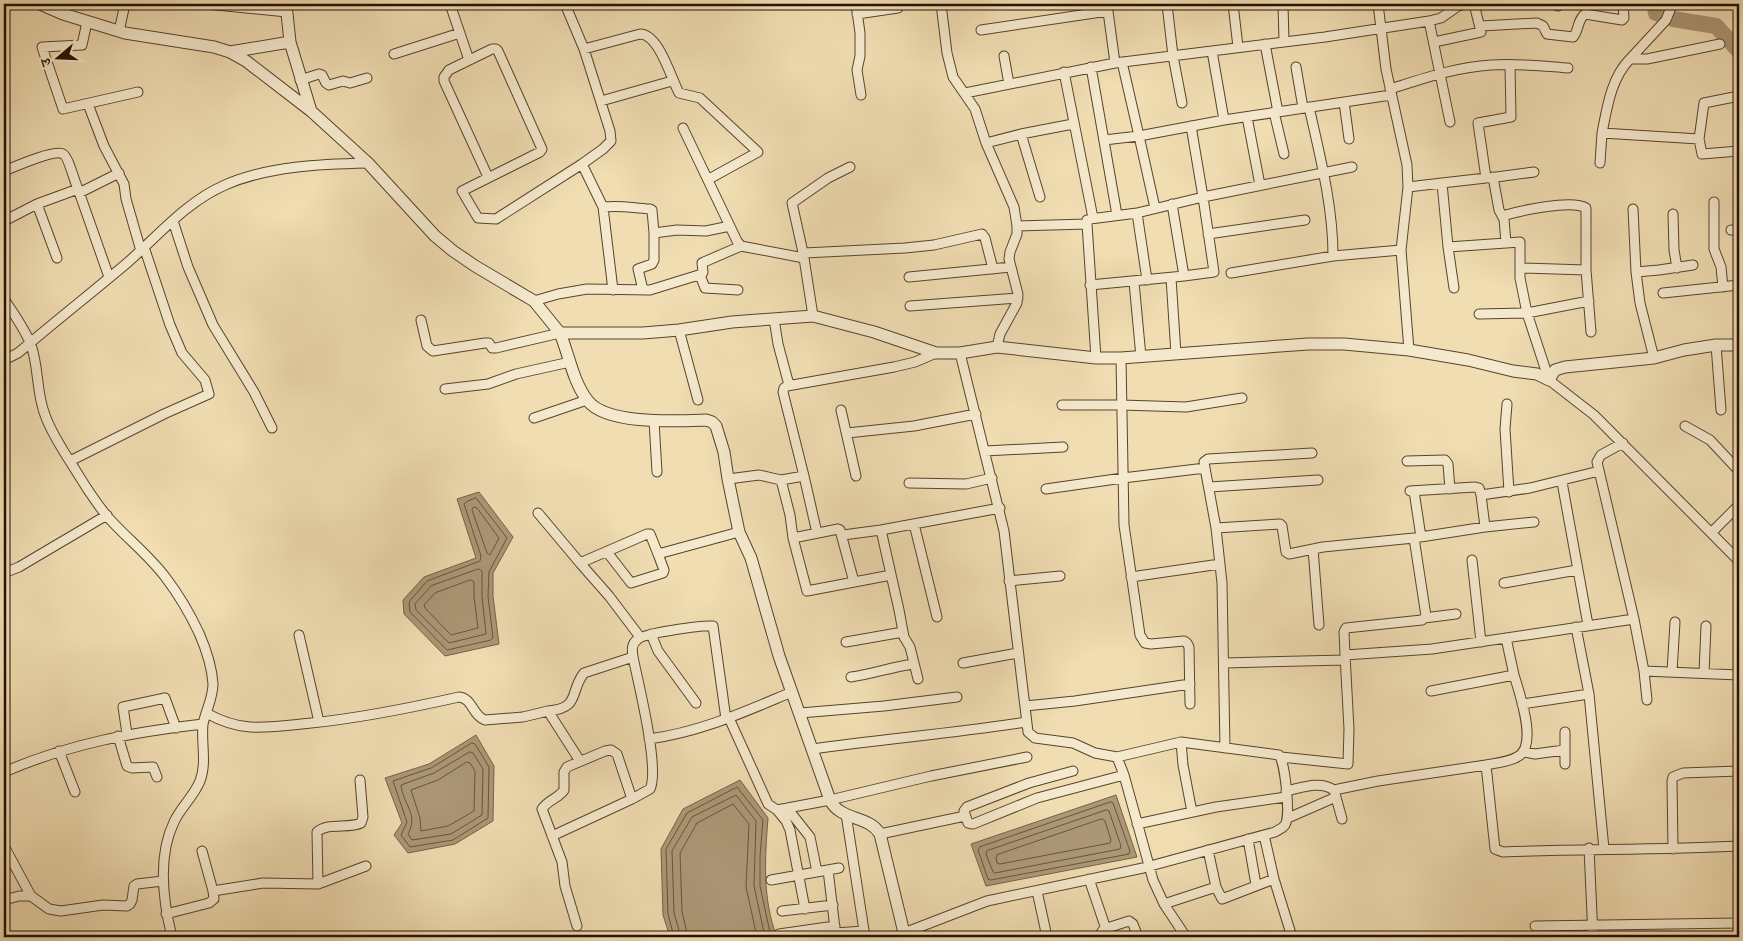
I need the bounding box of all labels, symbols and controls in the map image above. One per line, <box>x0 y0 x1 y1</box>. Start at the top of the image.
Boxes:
north arrow <box>32 32 82 82</box>
text: उ <box>36 55 56 69</box>

